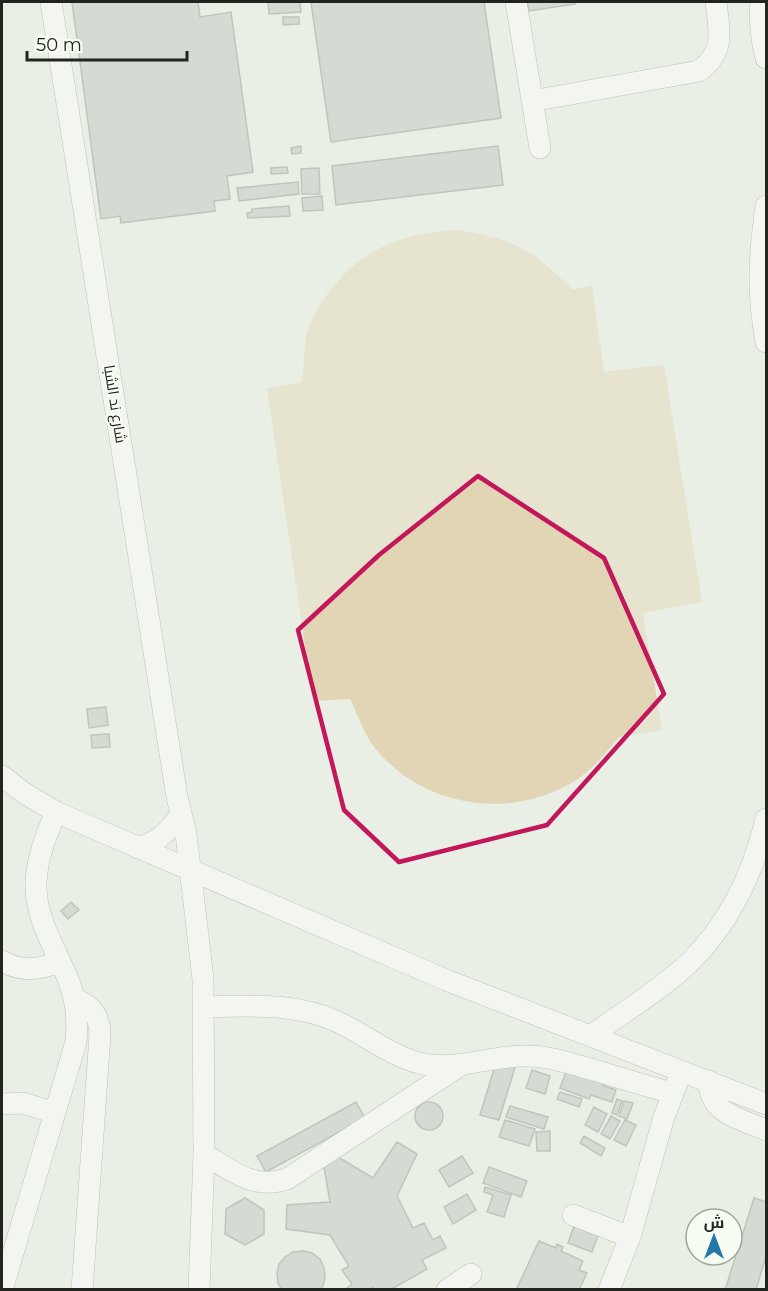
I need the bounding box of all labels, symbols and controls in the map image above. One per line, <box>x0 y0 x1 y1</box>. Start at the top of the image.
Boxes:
scale bar <box>27 24 188 62</box>
text: 50 m <box>36 34 82 56</box>
street label: شارع ند الشبا <box>98 363 131 445</box>
north arrow <box>684 1207 744 1267</box>
text: ش <box>704 1213 724 1232</box>

